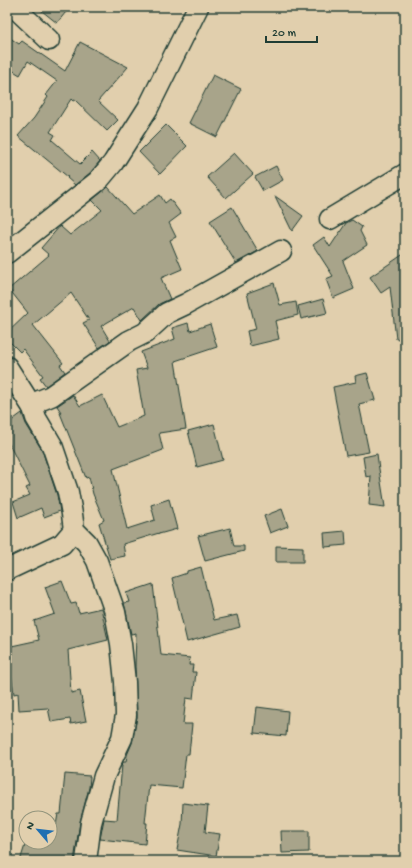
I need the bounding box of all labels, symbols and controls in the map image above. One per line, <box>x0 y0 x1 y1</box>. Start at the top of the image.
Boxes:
scale bar <box>266 18 317 44</box>
text: 20 m <box>272 27 297 41</box>
north arrow <box>18 810 58 850</box>
text: N <box>24 820 38 832</box>

